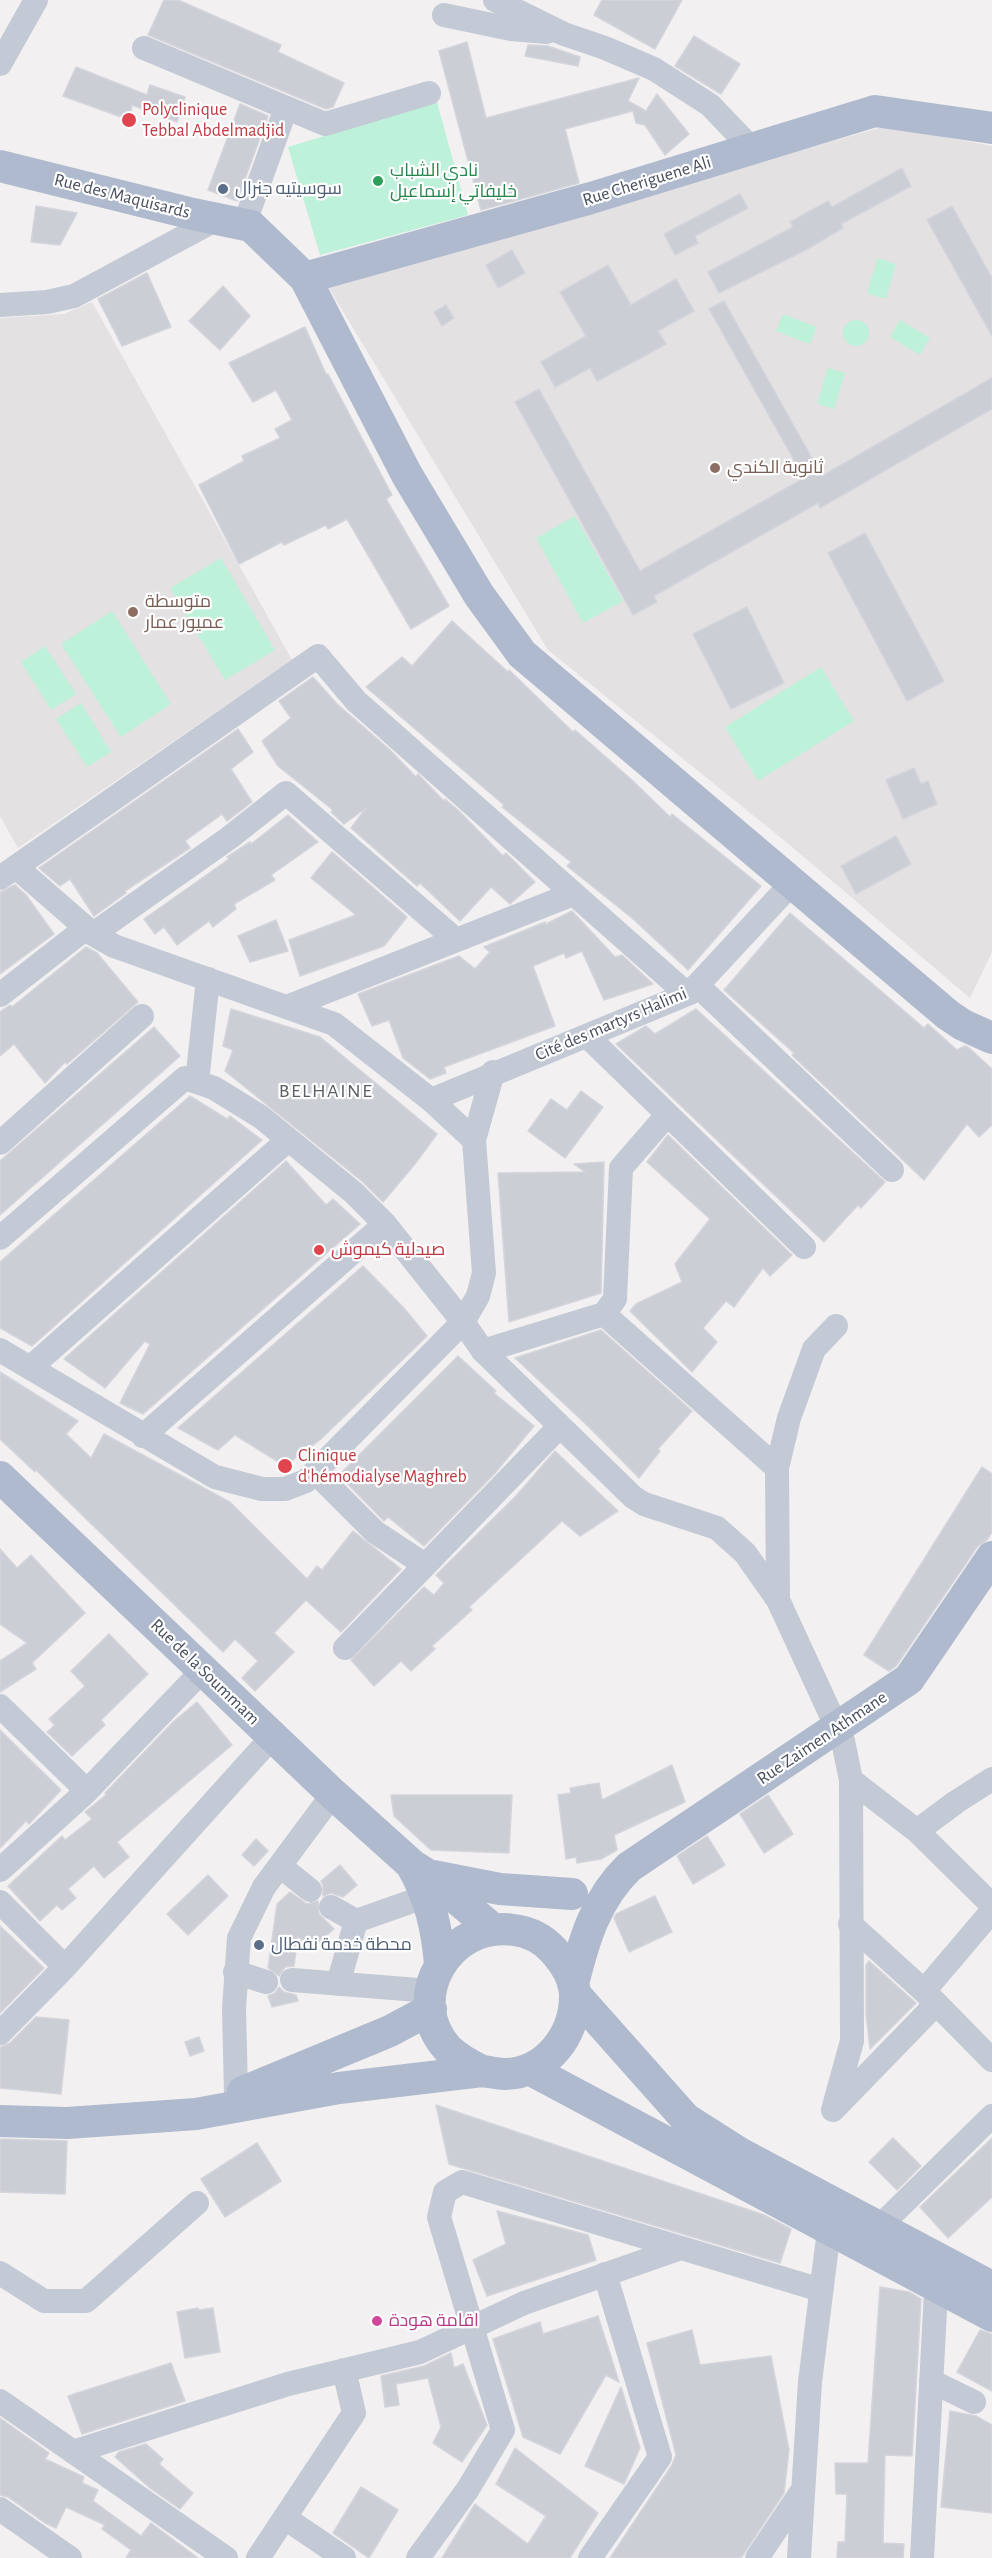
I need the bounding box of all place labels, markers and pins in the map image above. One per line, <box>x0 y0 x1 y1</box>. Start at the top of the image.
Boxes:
place label: Polyclinique Tebbal Abdelmadjid <box>142 99 284 142</box>
marker: Polyclinique Tebbal Abdelmadjid <box>120 111 138 129</box>
place label: نادي الشباب خليفاتي إسماعيل <box>390 160 517 202</box>
marker: نادي الشباب خليفاتي إسماعيل <box>371 174 385 188</box>
place label: سوسيتيه جنرال <box>235 178 342 200</box>
marker: سوسيتيه جنرال <box>216 182 230 196</box>
place label: ثانوية الكندي <box>727 457 823 479</box>
marker: ثانوية الكندي <box>708 461 722 475</box>
place label: متوسطة عميور عمار <box>145 591 224 634</box>
marker: متوسطة عميور عمار <box>126 605 140 619</box>
place label: صيدلية كيموش <box>331 1239 445 1261</box>
marker: صيدلية كيموش <box>312 1243 326 1257</box>
place label: Clinique d'hémodialyse Maghreb <box>298 1445 467 1488</box>
marker: Clinique d'hémodialyse Maghreb <box>276 1457 294 1475</box>
place label: محطة خدمة نفطال <box>271 1934 412 1956</box>
marker: محطة خدمة نفطال <box>252 1938 266 1952</box>
place label: اقامة هودة <box>389 2310 479 2332</box>
marker: اقامة هودة <box>370 2314 384 2328</box>

